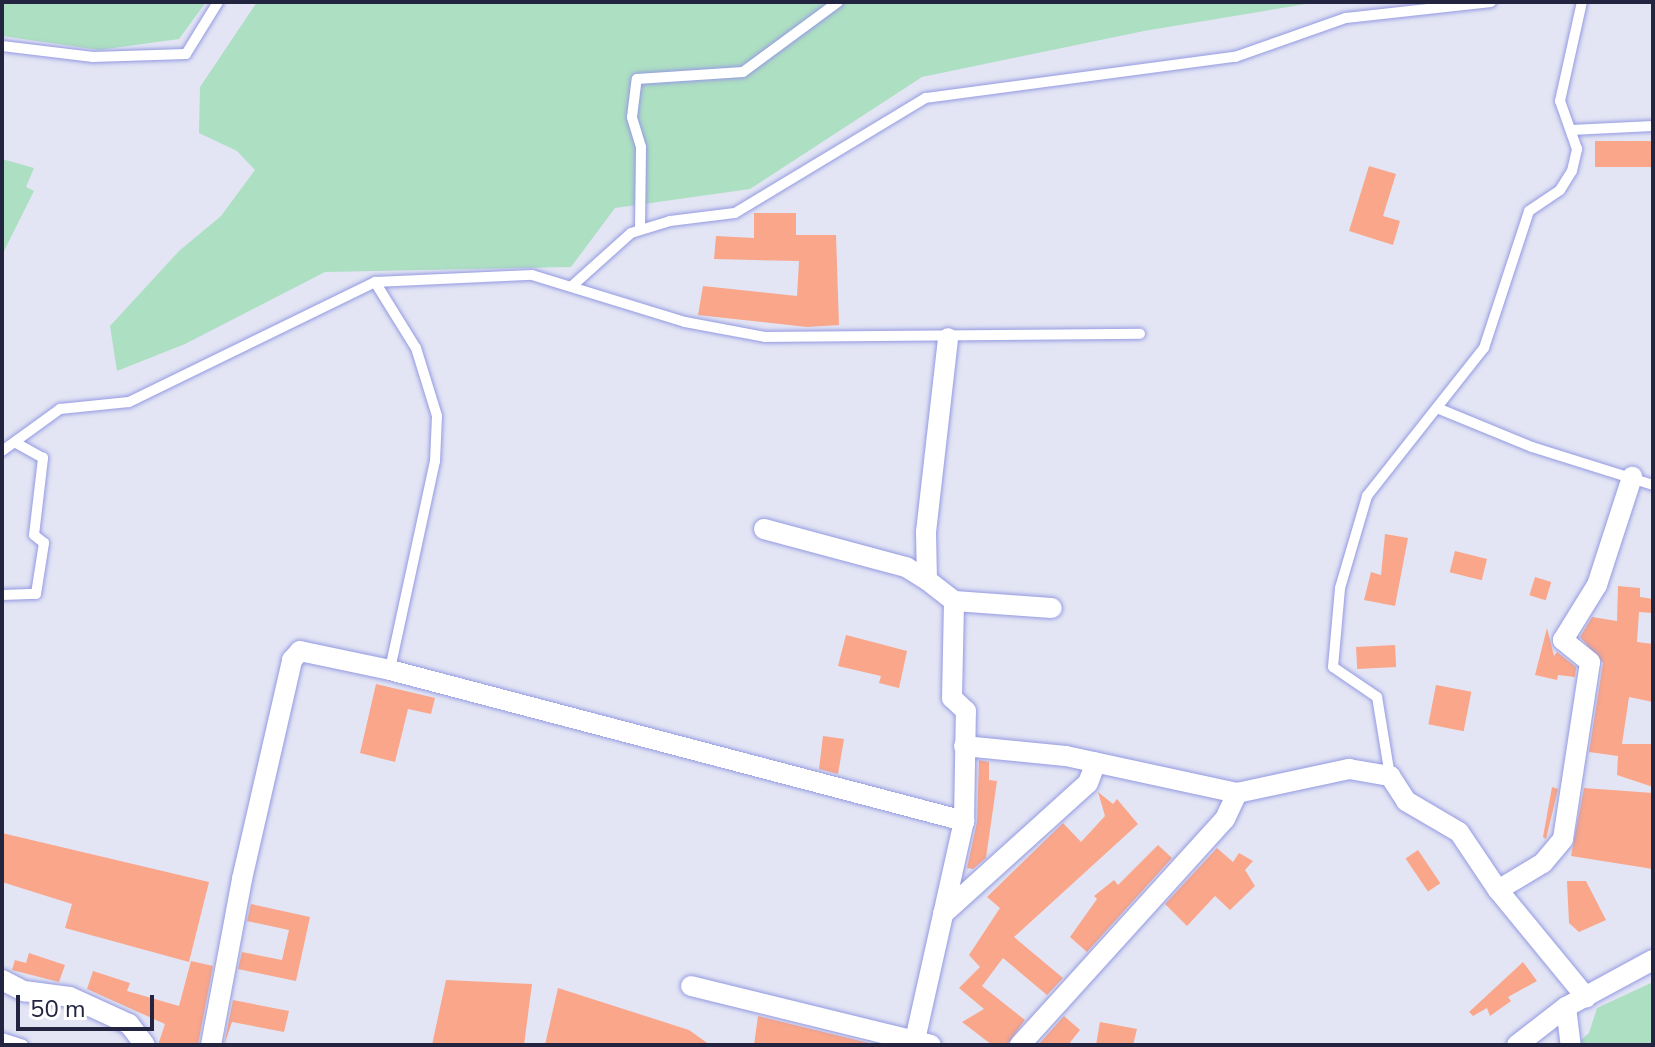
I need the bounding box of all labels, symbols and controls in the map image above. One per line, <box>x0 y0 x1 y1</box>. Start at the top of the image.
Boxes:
scale bar <box>20 979 158 1029</box>
text: 50 m <box>30 993 86 1025</box>

